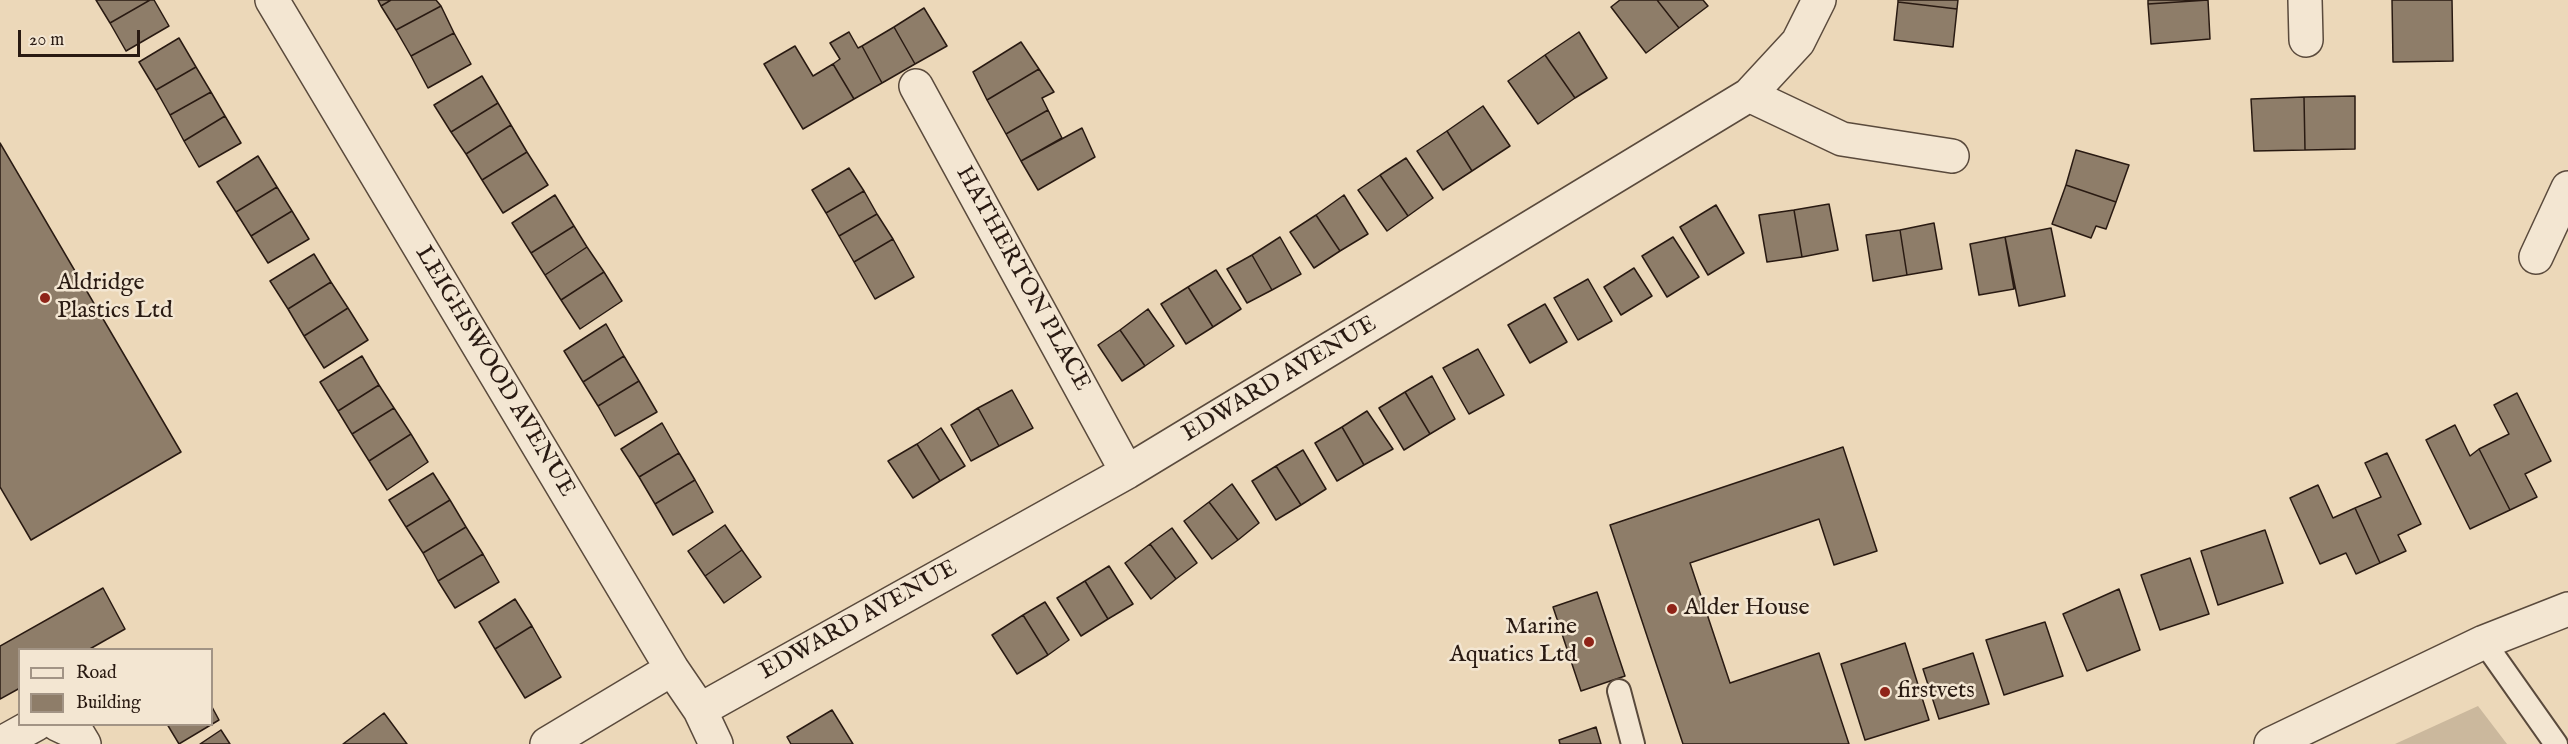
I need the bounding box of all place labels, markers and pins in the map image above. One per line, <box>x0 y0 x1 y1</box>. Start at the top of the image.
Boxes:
place label: Aldridge Plastics Ltd <box>57 270 173 326</box>
marker: Aldridge Plastics Ltd <box>38 291 52 305</box>
place label: Alder House <box>1684 595 1810 623</box>
marker: Alder House <box>1665 602 1679 616</box>
place label: Marine Aquatics Ltd <box>1449 614 1577 670</box>
marker: Marine Aquatics Ltd <box>1582 635 1596 649</box>
place label: firstvets <box>1897 678 1975 706</box>
marker: firstvets <box>1878 685 1892 699</box>

